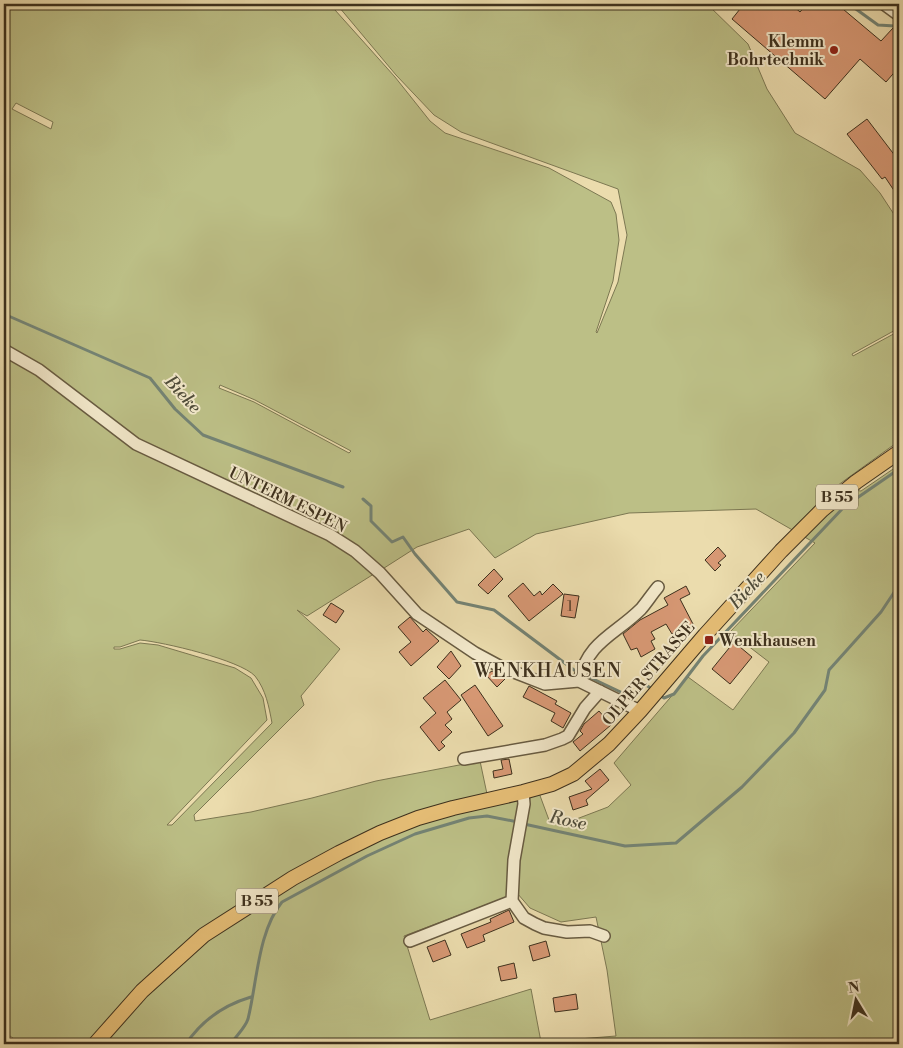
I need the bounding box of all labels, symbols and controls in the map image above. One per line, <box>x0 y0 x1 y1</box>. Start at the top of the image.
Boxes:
place label: Klemm Bohrtechnik <box>727 32 825 70</box>
marker: Klemm Bohrtechnik <box>828 44 840 56</box>
water label: Bieke <box>159 370 206 419</box>
street label: UNTERM ESPEN <box>225 463 350 537</box>
road number: B 55 <box>816 484 858 510</box>
water label: Bieke <box>723 566 771 615</box>
house number: 1 <box>567 598 573 616</box>
street label: OLPER STRASSE <box>598 618 699 730</box>
place label: Wenkhausen <box>718 631 816 651</box>
marker: Wenkhausen <box>703 634 715 646</box>
district label: WENKHAUSEN <box>473 659 622 683</box>
water label: Rose <box>546 805 589 836</box>
road number: B 55 <box>236 888 278 914</box>
north arrow <box>830 976 880 1026</box>
text: N <box>847 978 861 998</box>

